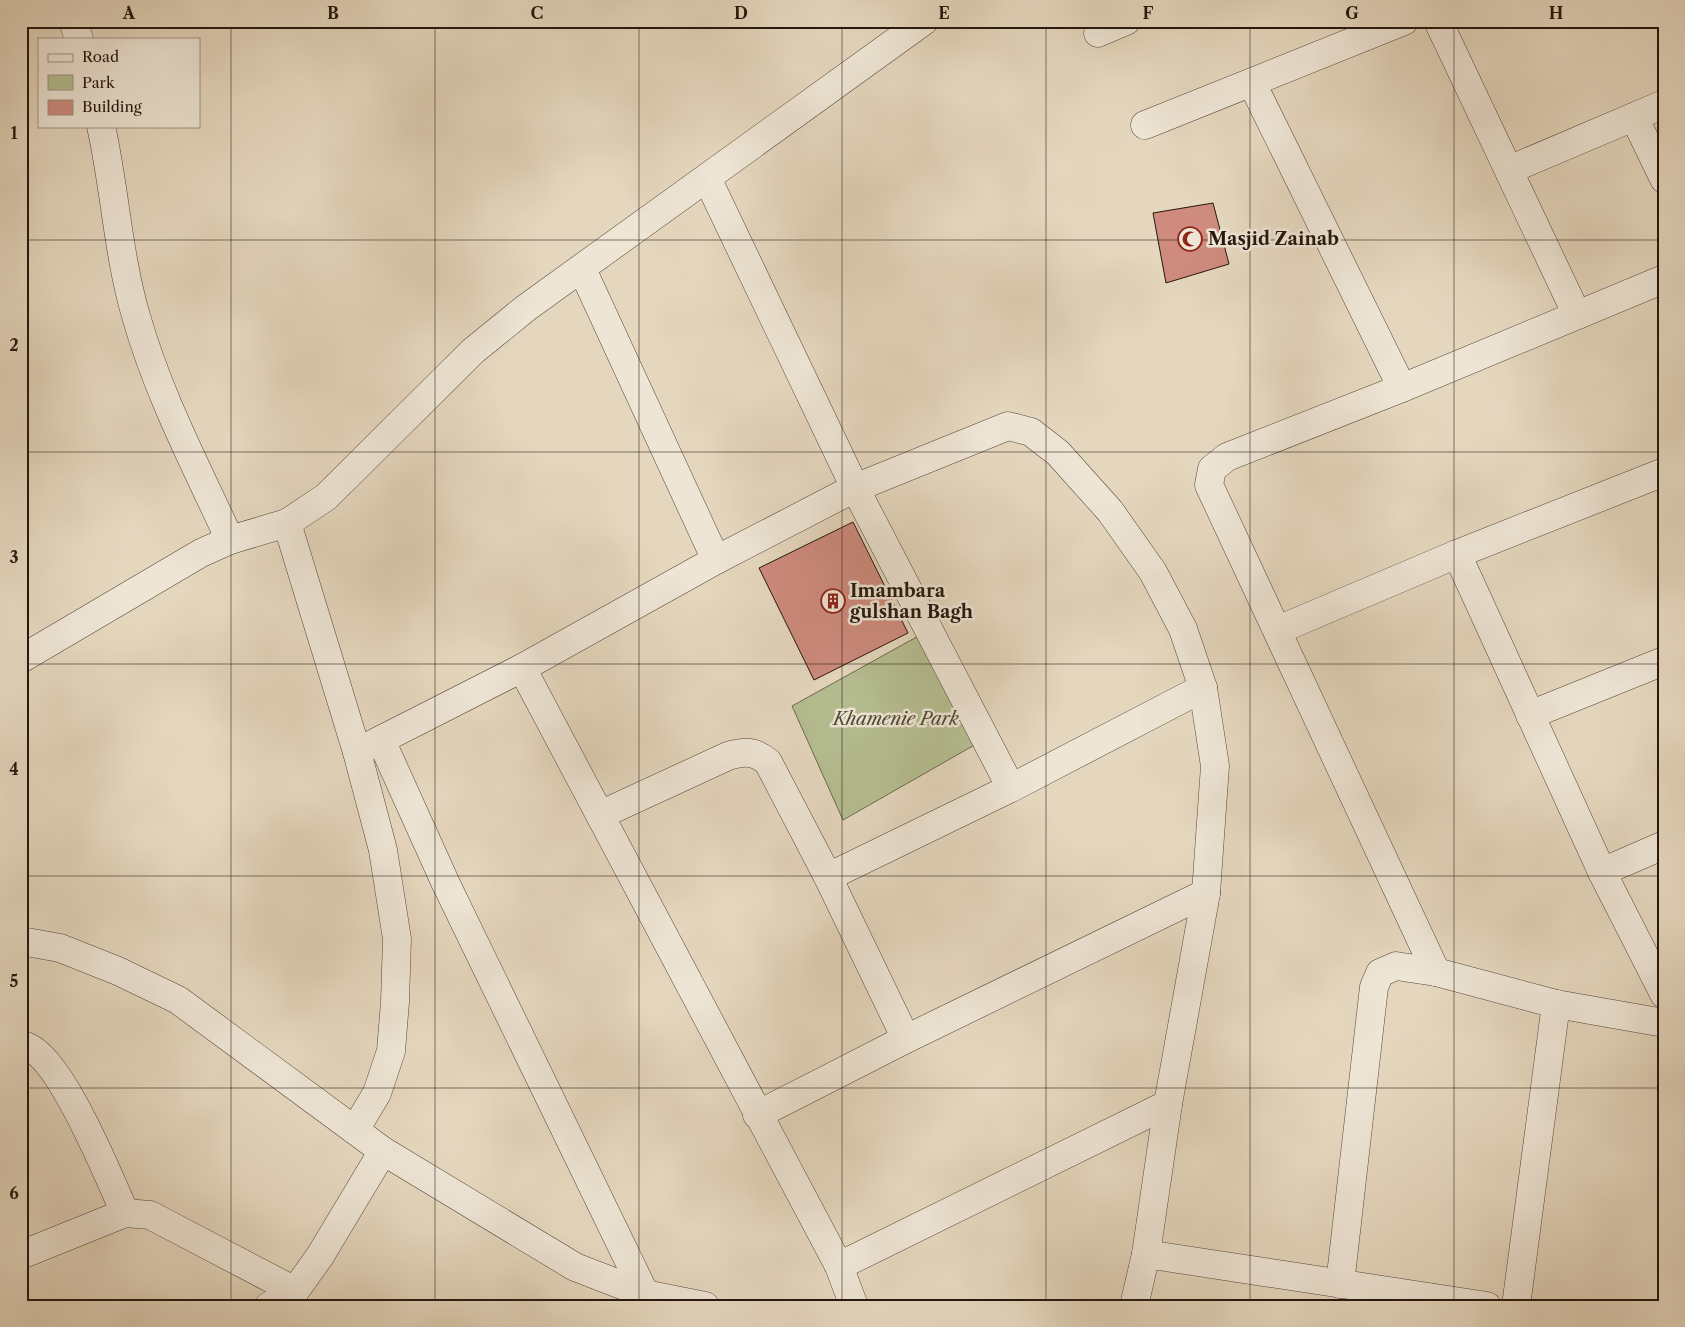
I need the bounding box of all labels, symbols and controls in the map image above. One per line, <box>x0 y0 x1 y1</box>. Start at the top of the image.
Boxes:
text: A <box>122 3 136 23</box>
text: B <box>327 3 339 23</box>
text: C <box>531 3 543 23</box>
text: D <box>734 3 748 23</box>
text: E <box>938 3 950 23</box>
text: F <box>1143 3 1154 23</box>
text: G <box>1345 3 1359 23</box>
text: H <box>1549 3 1563 23</box>
legend <box>38 38 200 128</box>
text: Road <box>82 47 119 66</box>
text: Park <box>82 73 116 92</box>
text: Building <box>82 97 142 116</box>
text: 1 <box>10 123 18 143</box>
mosque icon: Masjid Zainab <box>1177 226 1203 252</box>
place label: Masjid Zainab <box>1208 228 1339 250</box>
text: 2 <box>9 335 19 355</box>
text: 3 <box>9 547 19 567</box>
place label: Imambara gulshan Bagh <box>849 580 974 623</box>
building icon: Imambara gulshan Bagh <box>820 588 846 614</box>
park label: Khamenie Park <box>831 708 959 730</box>
text: 4 <box>9 759 19 779</box>
text: 5 <box>10 971 19 991</box>
text: 6 <box>9 1183 19 1203</box>

